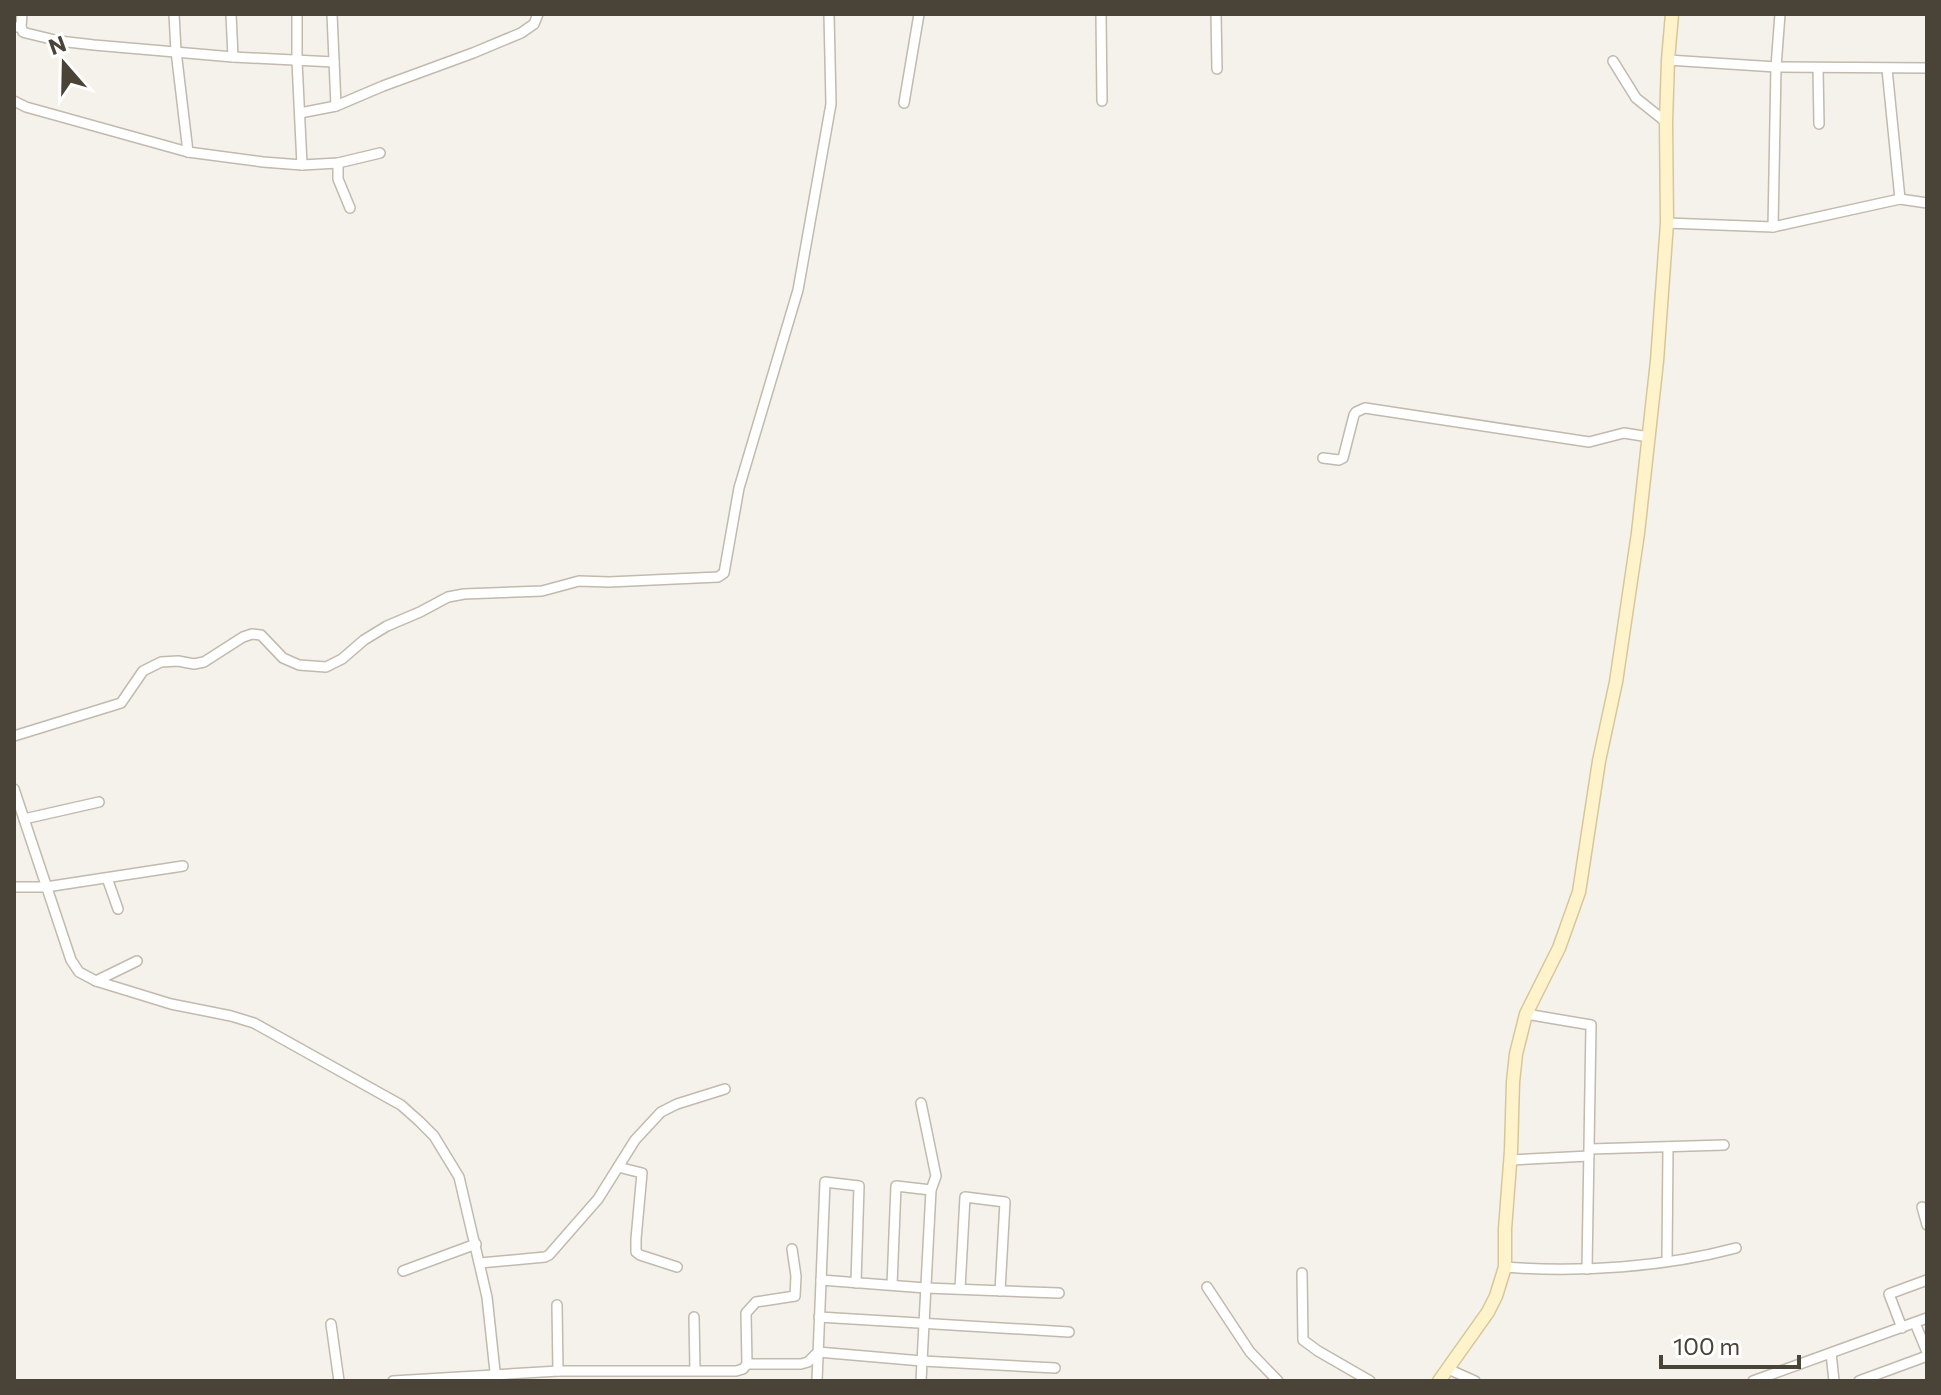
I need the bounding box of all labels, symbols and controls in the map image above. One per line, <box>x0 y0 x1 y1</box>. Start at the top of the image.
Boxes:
north arrow <box>24 24 104 104</box>
text: N <box>45 29 69 60</box>
scale bar <box>1661 1319 1799 1369</box>
text: 100 m <box>1673 1331 1740 1360</box>

